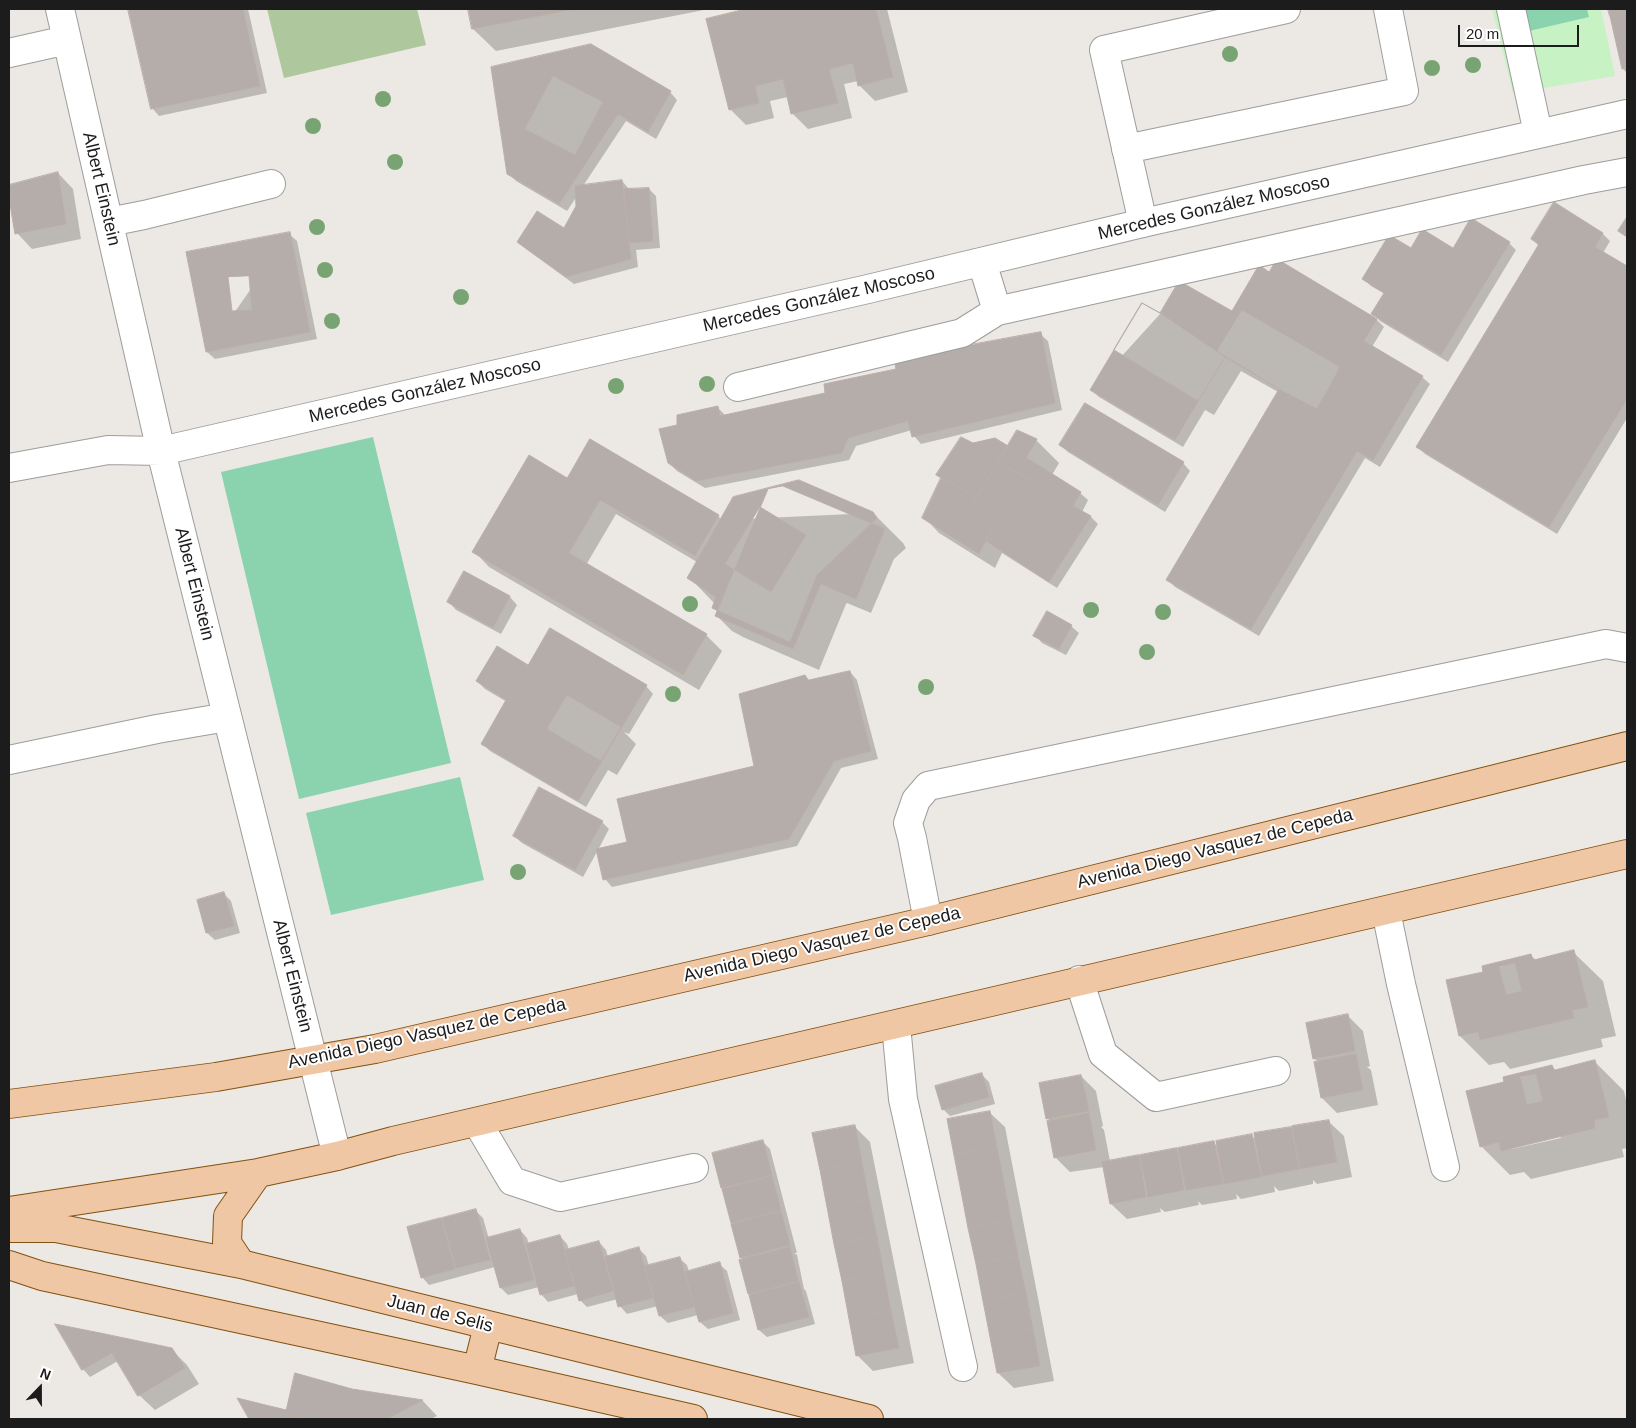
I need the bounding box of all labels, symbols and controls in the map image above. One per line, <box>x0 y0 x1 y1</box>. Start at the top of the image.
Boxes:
scale bar <box>1461 15 1582 47</box>
text: 20 m <box>1466 25 1499 42</box>
street label: Albert Einstein <box>77 130 125 248</box>
street label: Mercedes González Moscoso <box>1096 171 1332 245</box>
street label: Mercedes González Moscoso <box>701 263 937 337</box>
street label: Mercedes González Moscoso <box>307 354 543 428</box>
street label: Albert Einstein <box>169 525 219 643</box>
street label: Avenida Diego Vasquez de Cepeda <box>1075 804 1355 894</box>
street label: Avenida Diego Vasquez de Cepeda <box>681 903 963 987</box>
street label: Albert Einstein <box>267 917 317 1035</box>
street label: Avenida Diego Vasquez de Cepeda <box>286 994 568 1074</box>
street label: Juan de Selis <box>385 1290 495 1338</box>
north arrow <box>15 1363 65 1413</box>
text: N <box>38 1365 53 1383</box>

